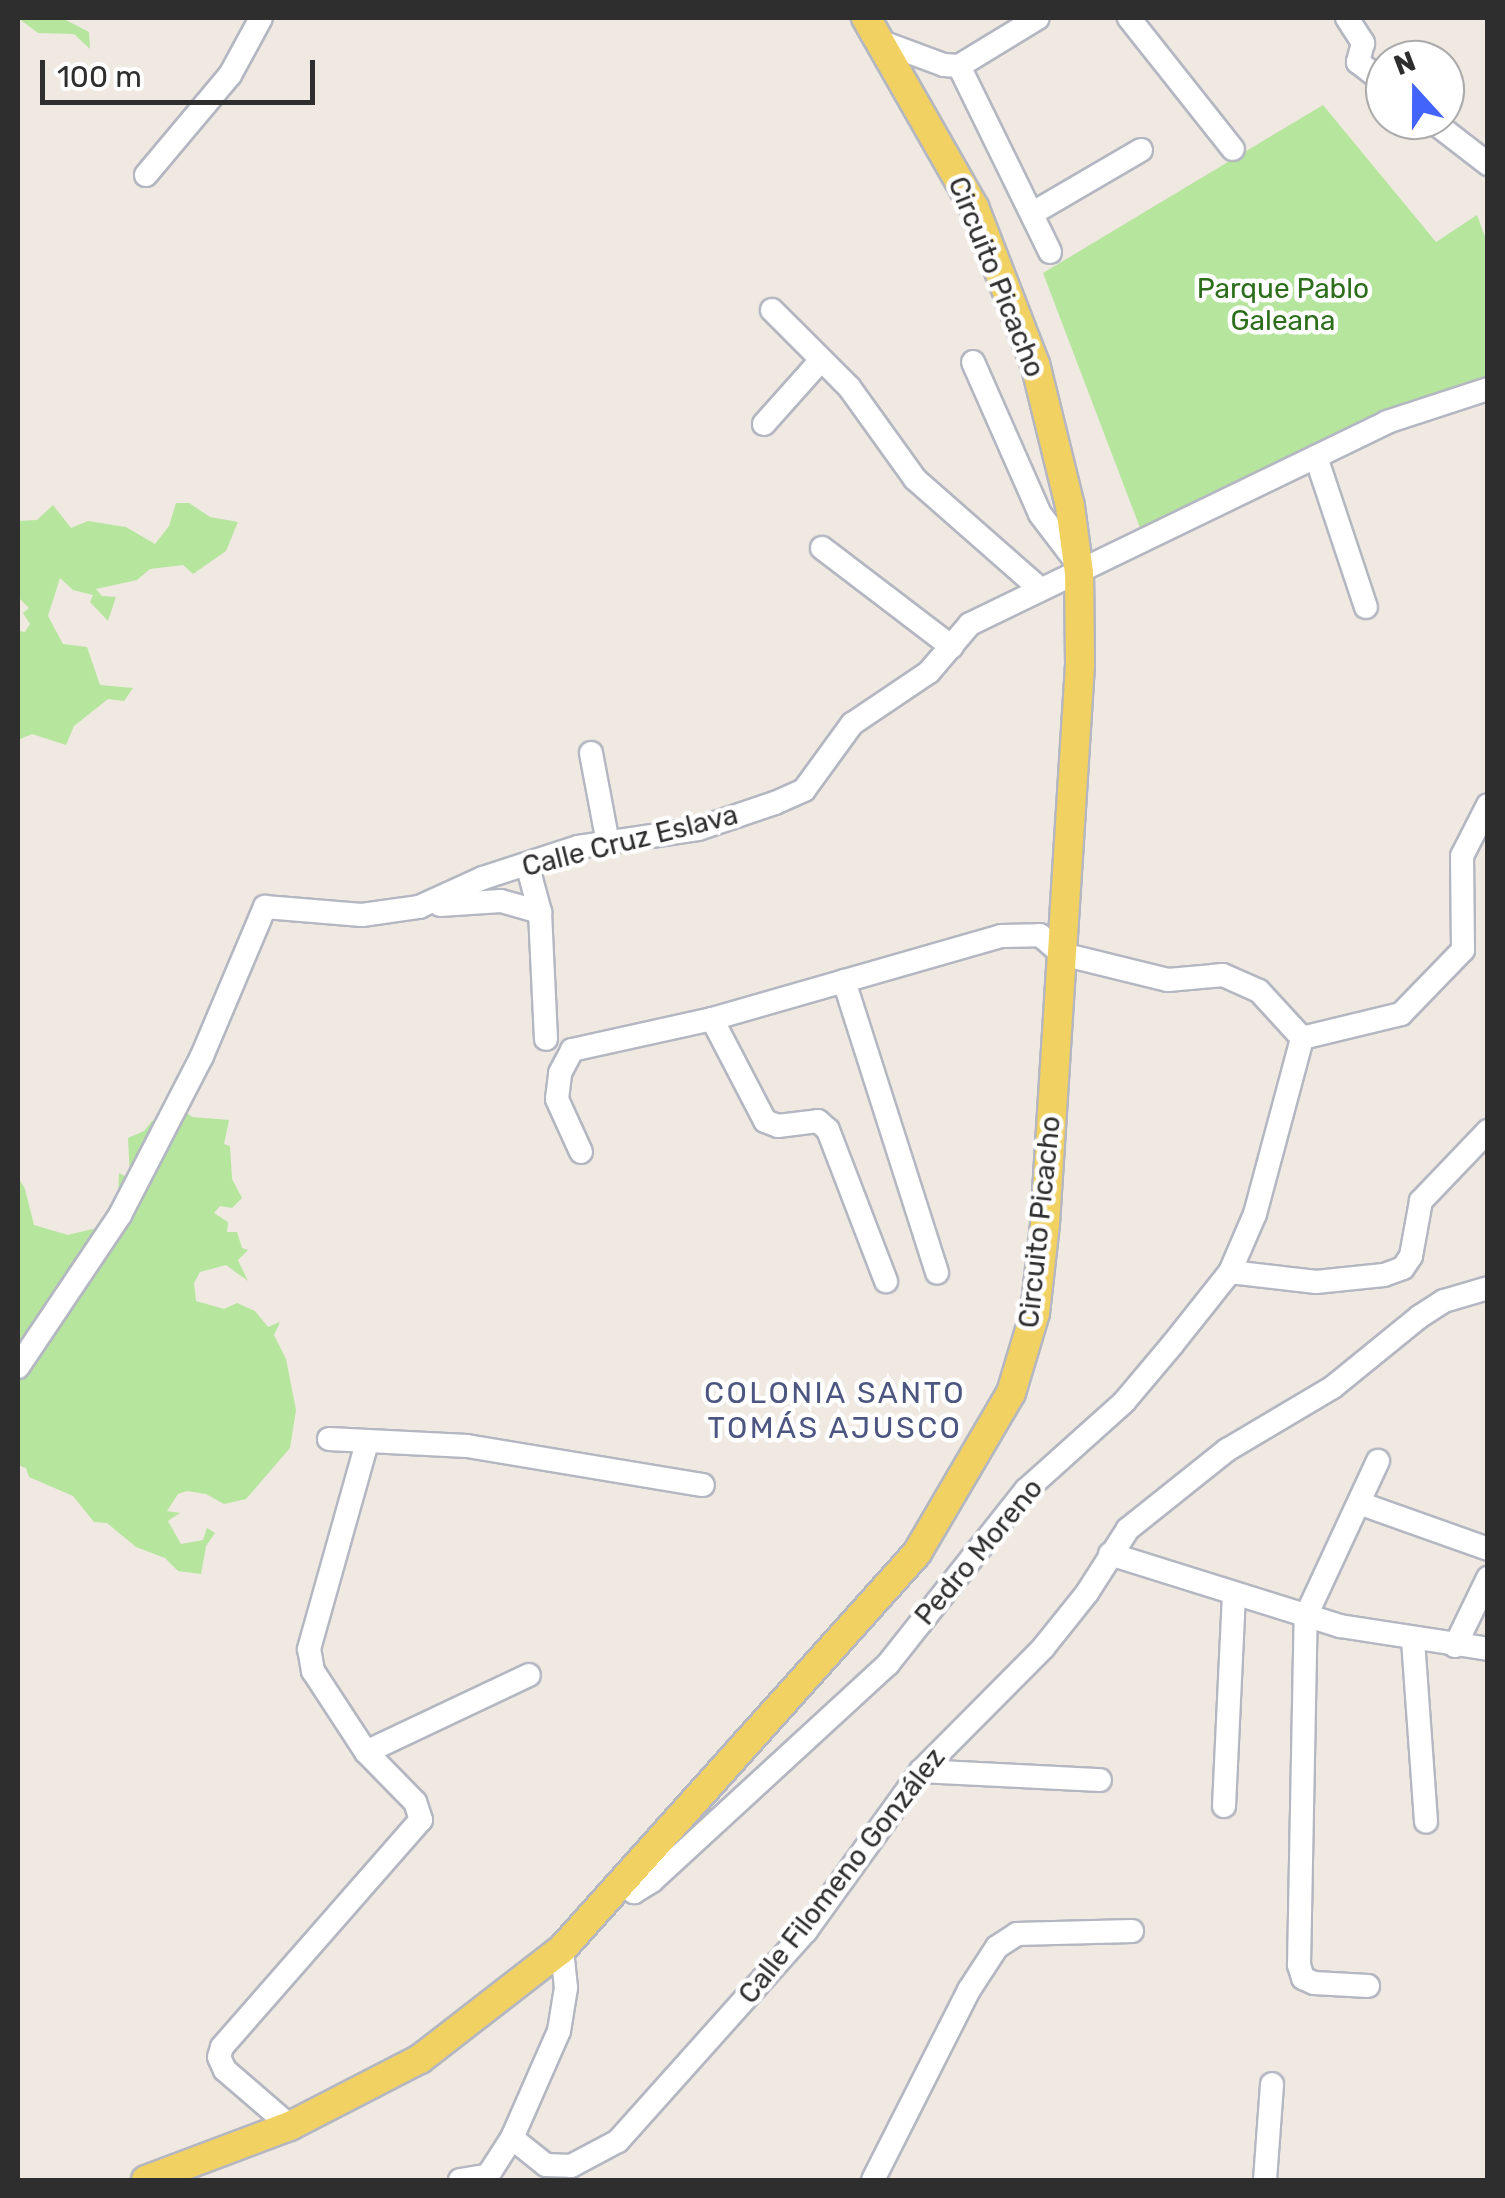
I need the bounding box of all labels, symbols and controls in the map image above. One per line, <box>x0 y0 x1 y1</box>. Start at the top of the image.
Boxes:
scale bar <box>45 40 320 102</box>
north arrow <box>1365 40 1465 140</box>
text: N <box>1389 44 1420 82</box>
text: 100 m <box>57 59 142 95</box>
street label: Circuito Picacho <box>941 172 1051 382</box>
park label: Parque Pablo Galeana <box>1197 272 1369 338</box>
street label: Calle Cruz Eslava <box>519 798 741 884</box>
street label: Circuito Picacho <box>1012 1114 1068 1330</box>
district label: COLONIA SANTO TOMÁS AJUSCO <box>704 1375 966 1446</box>
street label: Pedro Moreno <box>908 1472 1050 1632</box>
street label: Calle Filomeno González <box>732 1741 952 2011</box>

